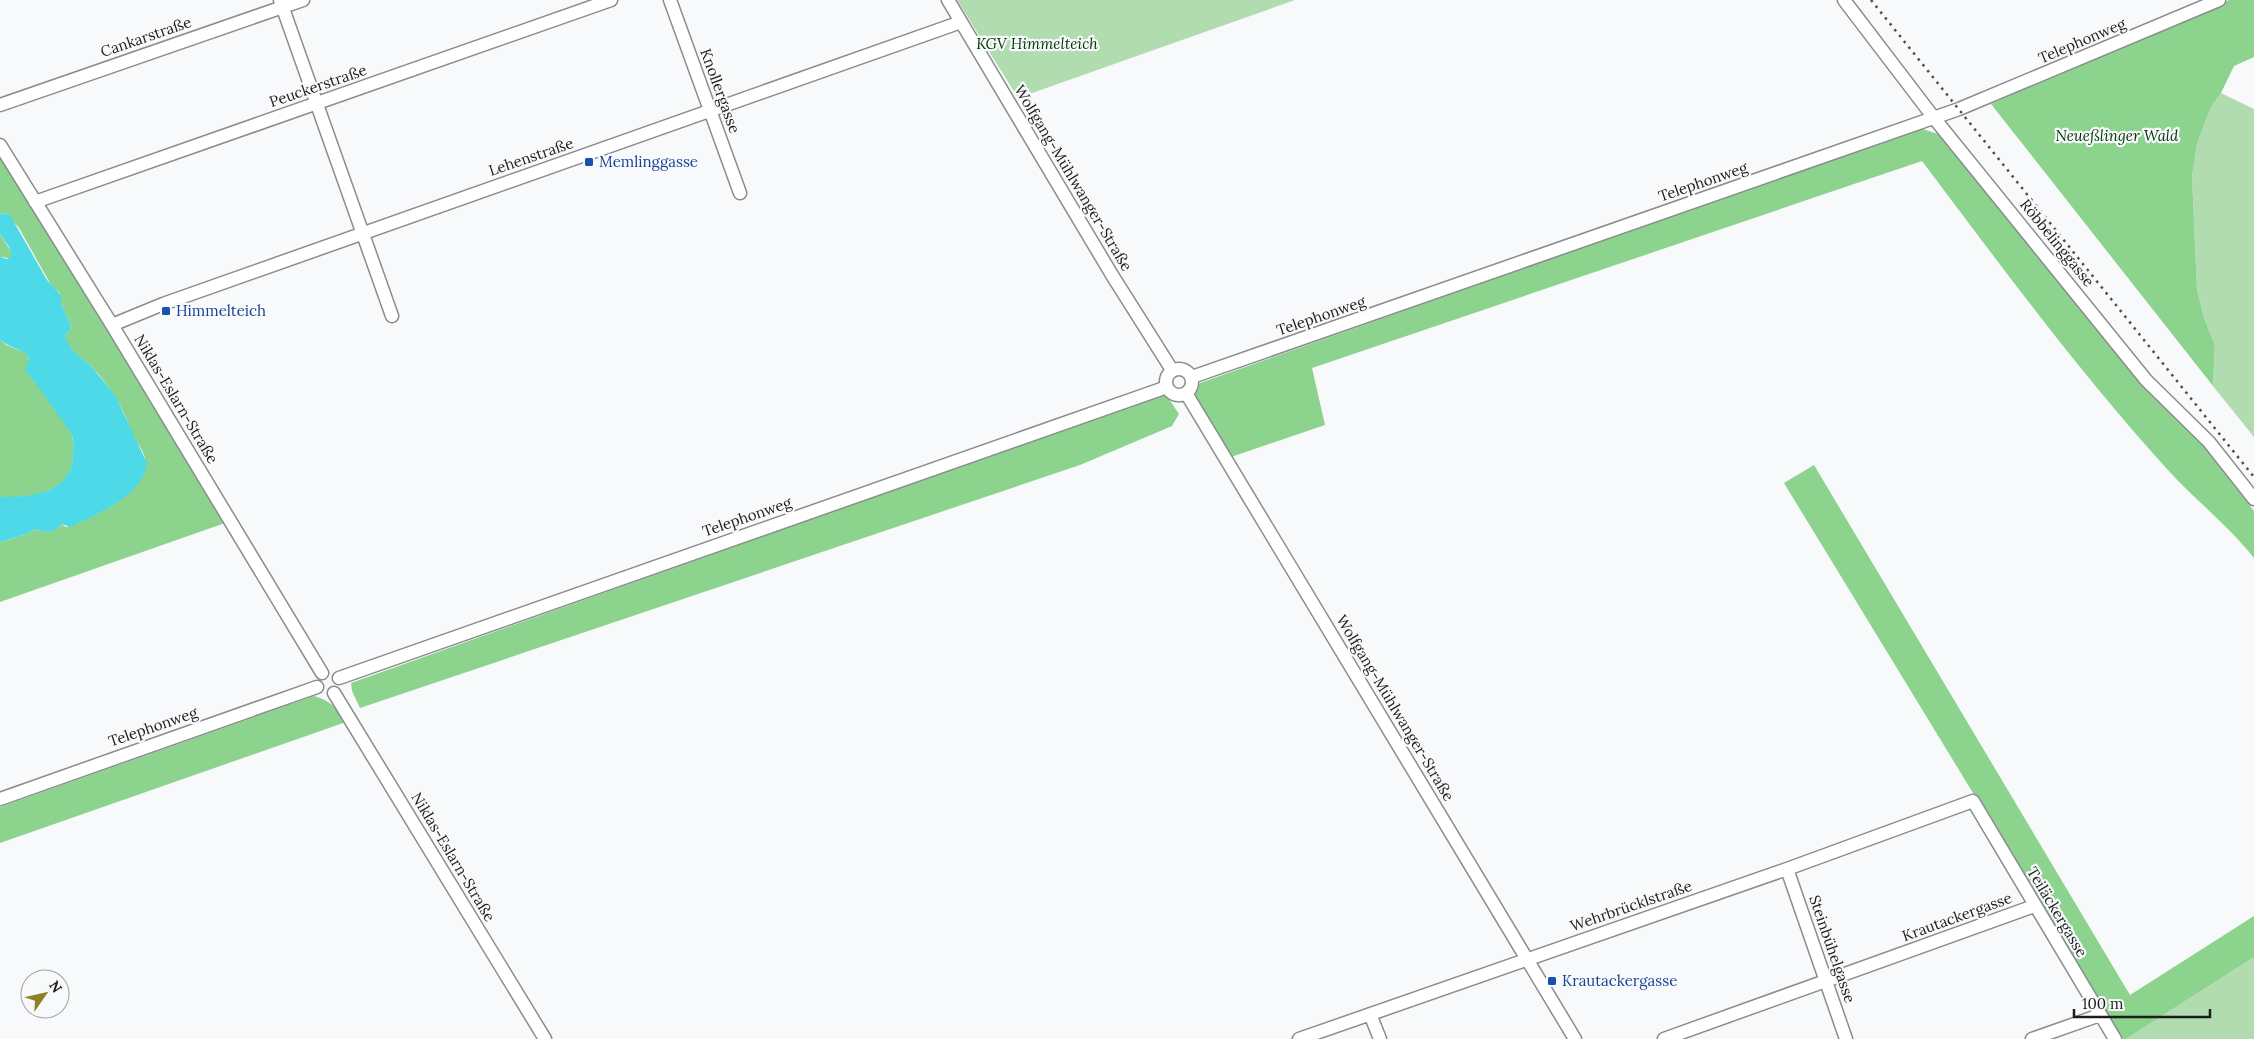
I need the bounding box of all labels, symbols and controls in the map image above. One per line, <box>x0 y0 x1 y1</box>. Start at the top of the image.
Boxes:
street label: Cankarstraße <box>98 12 194 61</box>
street label: Telephonweg <box>2035 13 2129 67</box>
park label: KGV Himmelteich <box>976 34 1098 53</box>
street label: Knollergasse <box>696 46 745 136</box>
street label: Peuckerstraße <box>267 60 369 111</box>
street label: Wolfgang-Mühlwanger-Straße <box>1010 81 1137 274</box>
park label: Neueßlinger Wald <box>2056 126 2179 145</box>
street label: Lehenstraße <box>486 133 576 180</box>
place label: Memlinggasse <box>599 152 698 171</box>
marker: Memlinggasse <box>583 156 595 168</box>
street label: Telephonweg <box>1656 157 1751 206</box>
street label: Röbbelinggasse <box>2016 195 2099 290</box>
street label: Telephonweg <box>1274 291 1369 340</box>
place label: Himmelteich <box>176 301 266 320</box>
marker: Himmelteich <box>160 305 172 317</box>
street label: Niklas-Eslarn-Straße <box>130 331 222 467</box>
street label: Telephonweg <box>700 492 795 541</box>
street label: Wolfgang-Mühlwanger-Straße <box>1332 611 1459 804</box>
street label: Telephonweg <box>106 702 201 751</box>
street label: Niklas-Eslarn-Straße <box>407 789 499 925</box>
street label: Teiläckergasse <box>2023 863 2092 960</box>
street label: Wehrbrücklstraße <box>1568 876 1694 935</box>
street label: Krautackergasse <box>1899 888 2014 945</box>
street label: Steinbühelgasse <box>1805 892 1860 1005</box>
north arrow <box>20 969 70 1019</box>
place label: Krautackergasse <box>1562 971 1677 990</box>
marker: Krautackergasse <box>1546 975 1558 987</box>
text: N <box>45 977 66 996</box>
scale bar <box>2074 986 2210 1018</box>
text: 100 m <box>2082 994 2123 1013</box>

